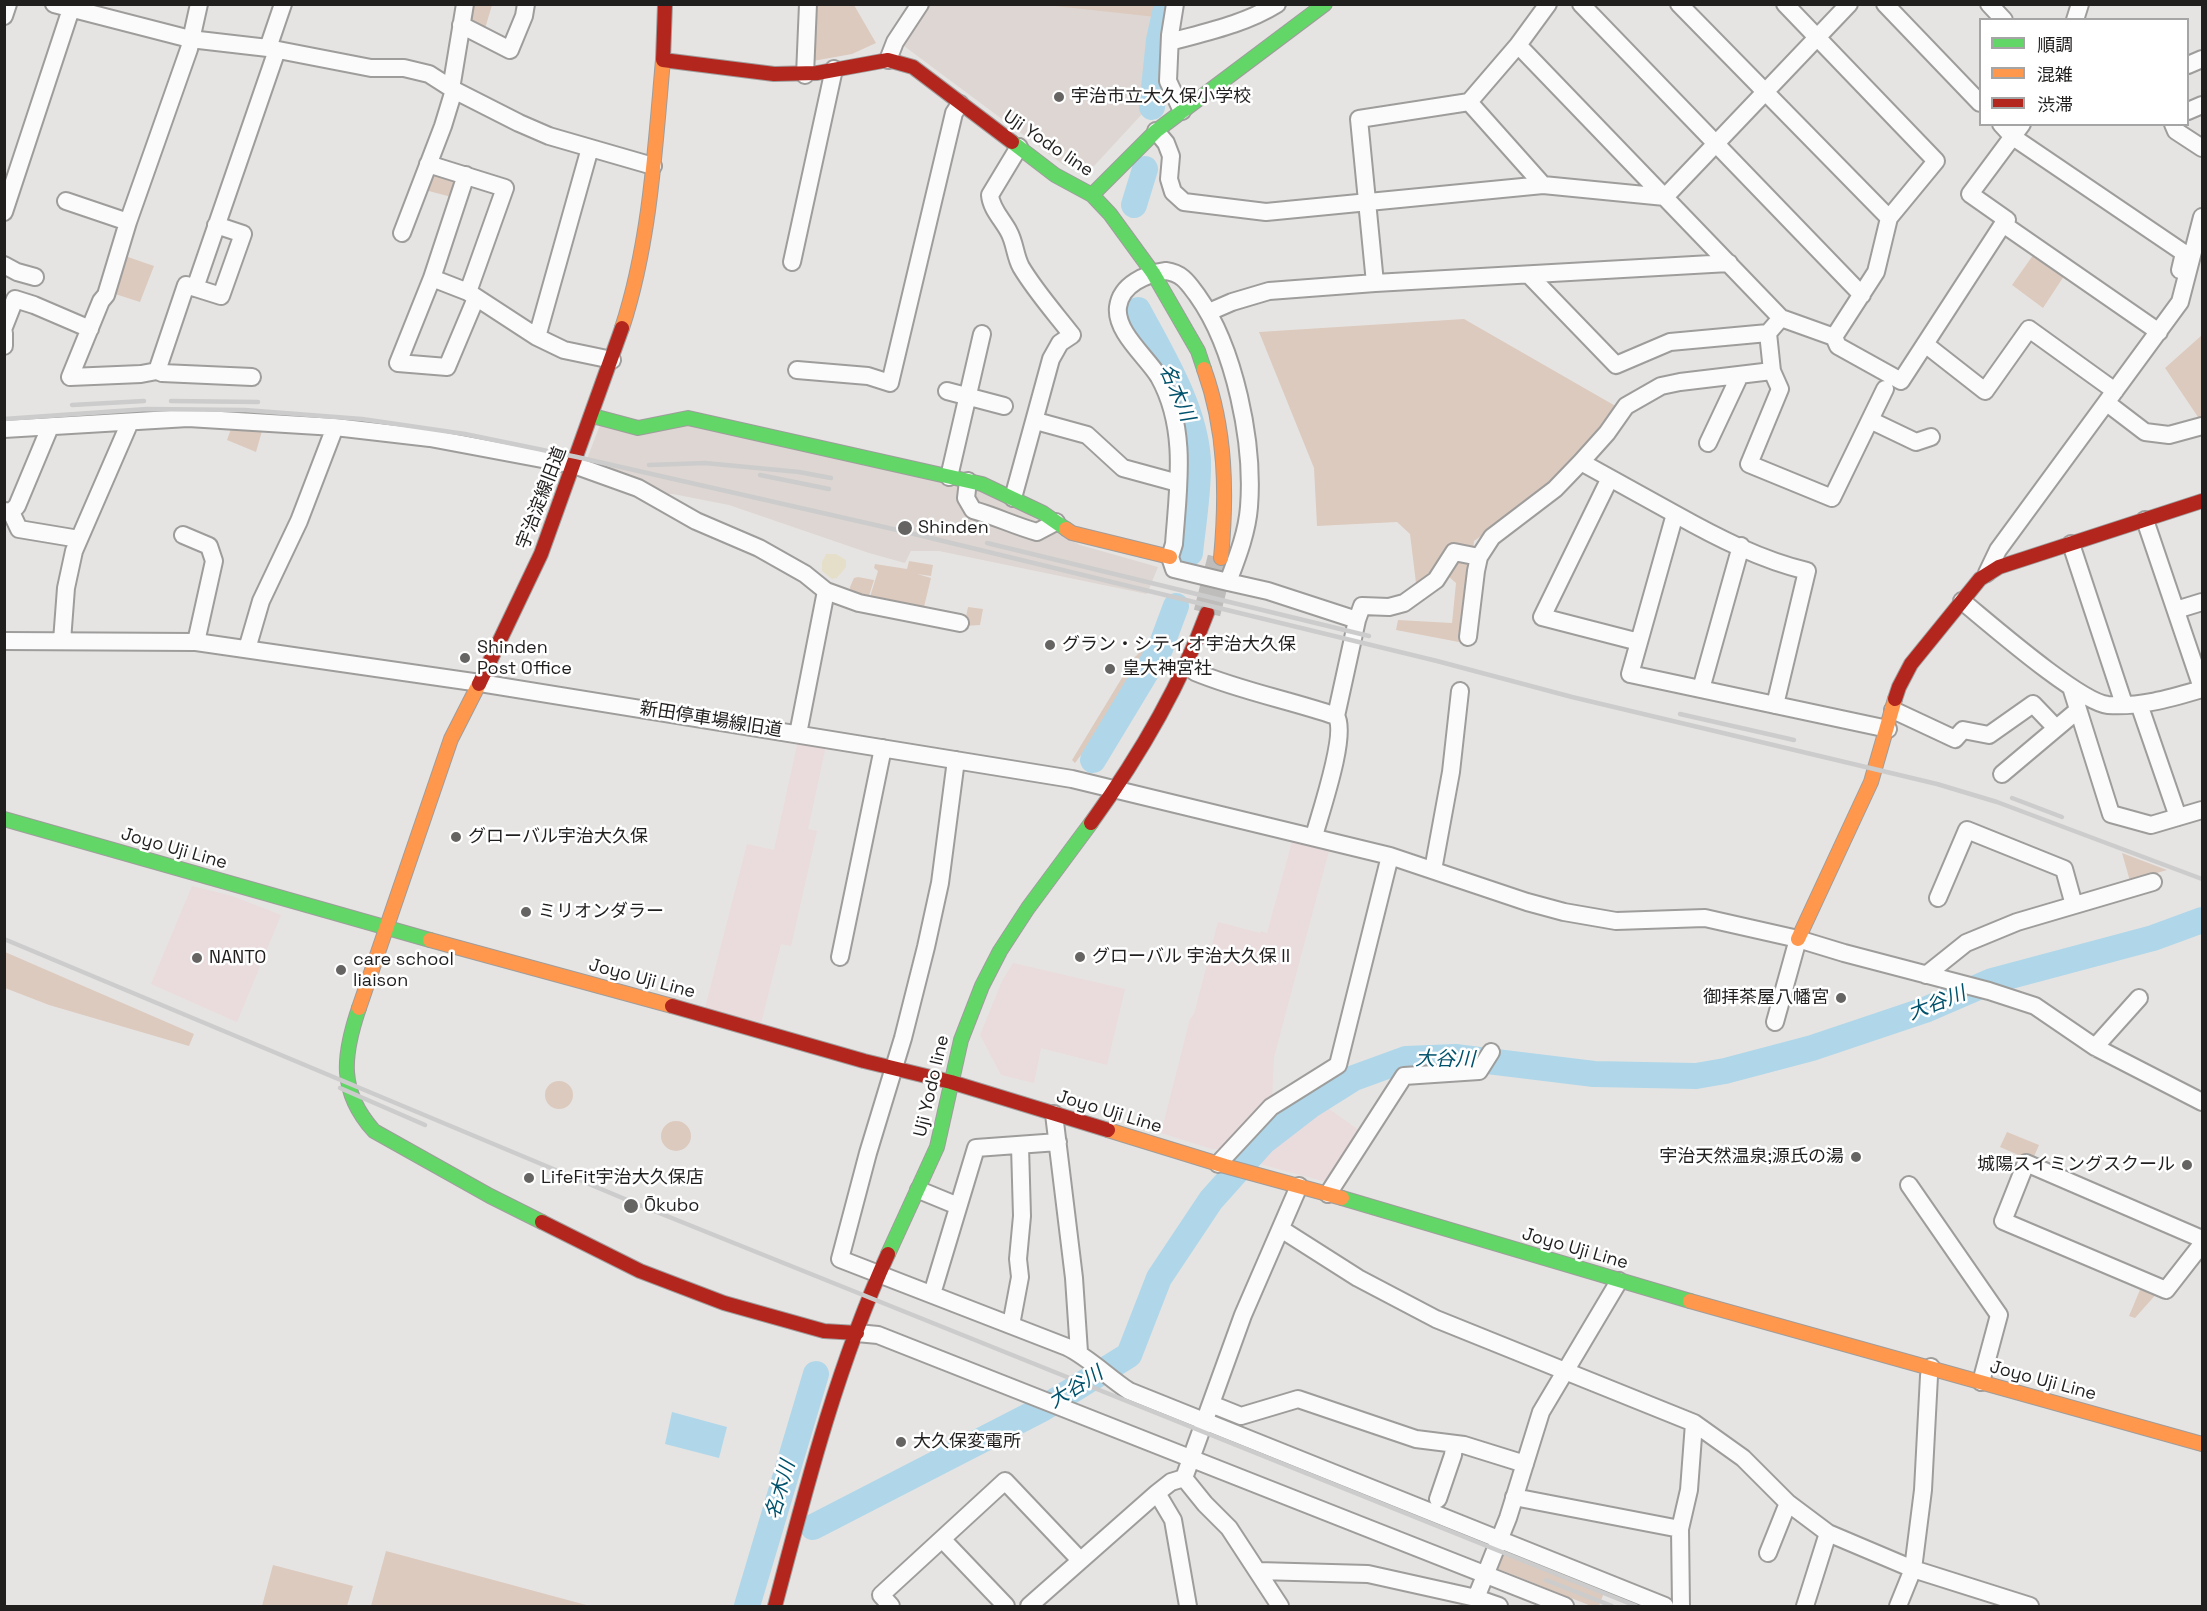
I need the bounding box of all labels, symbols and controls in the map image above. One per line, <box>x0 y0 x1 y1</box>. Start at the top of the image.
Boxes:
legend <box>1979 18 2189 126</box>
text: 順調 <box>2037 33 2073 56</box>
text: 混雑 <box>2037 63 2073 86</box>
place label: 宇治市立大久保小学校 <box>1071 86 1251 108</box>
marker: 宇治市立大久保小学校 <box>1052 90 1066 104</box>
text: 渋滞 <box>2037 93 2073 116</box>
street label: Uji Yodo line <box>999 106 1097 182</box>
water label: 名木川 <box>1153 361 1199 425</box>
street label: 宇治淀線旧道 <box>513 444 571 552</box>
place label: Shinden <box>918 517 989 539</box>
marker: Shinden <box>896 519 914 537</box>
place label: グラン・シティオ宇治大久保 <box>1062 634 1296 656</box>
place label: Shinden Post Office <box>477 637 572 680</box>
marker: グラン・シティオ宇治大久保 <box>1043 638 1057 652</box>
marker: Shinden Post Office <box>458 651 472 665</box>
place label: 皇大神宮社 <box>1122 658 1212 680</box>
marker: 皇大神宮社 <box>1103 662 1117 676</box>
street label: 新田停車場線旧道 <box>638 698 784 742</box>
street label: Joyo Uji Line <box>118 824 230 874</box>
place label: グローバル宇治大久保 <box>468 826 648 848</box>
marker: グローバル宇治大久保 <box>449 830 463 844</box>
place label: ミリオンダラー <box>538 901 664 923</box>
marker: ミリオンダラー <box>519 905 533 919</box>
place label: グローバル 宇治大久保 II <box>1092 946 1290 968</box>
place label: NANTO <box>209 947 266 969</box>
place label: care school liaison <box>353 949 454 992</box>
marker: グローバル 宇治大久保 II <box>1073 950 1087 964</box>
marker: NANTO <box>190 951 204 965</box>
street label: Joyo Uji Line <box>586 954 698 1004</box>
marker: care school liaison <box>334 963 348 977</box>
water label: 大谷川 <box>1905 982 1969 1026</box>
place label: 御拝茶屋八幡宮 <box>1703 987 1829 1009</box>
marker: 御拝茶屋八幡宮 <box>1834 991 1848 1005</box>
street label: Uji Yodo line <box>910 1033 954 1139</box>
water label: 大谷川 <box>1415 1047 1475 1073</box>
street label: Joyo Uji Line <box>1053 1086 1165 1138</box>
place label: 宇治天然温泉;源氏の湯 <box>1659 1146 1844 1168</box>
marker: 宇治天然温泉;源氏の湯 <box>1849 1150 1863 1164</box>
place label: 城陽スイミングスクール <box>1977 1154 2175 1176</box>
marker: 城陽スイミングスクール <box>2180 1158 2194 1172</box>
place label: LifeFit宇治大久保店 <box>541 1167 704 1189</box>
marker: LifeFit宇治大久保店 <box>522 1171 536 1185</box>
place label: Ōkubo <box>644 1195 699 1217</box>
marker: Ōkubo <box>622 1197 640 1215</box>
street label: Joyo Uji Line <box>1519 1224 1631 1274</box>
street label: Joyo Uji Line <box>1987 1356 2099 1406</box>
water label: 大谷川 <box>1044 1362 1108 1414</box>
place label: 大久保変電所 <box>913 1431 1021 1453</box>
marker: 大久保変電所 <box>894 1435 908 1449</box>
water label: 名木川 <box>761 1458 801 1522</box>

